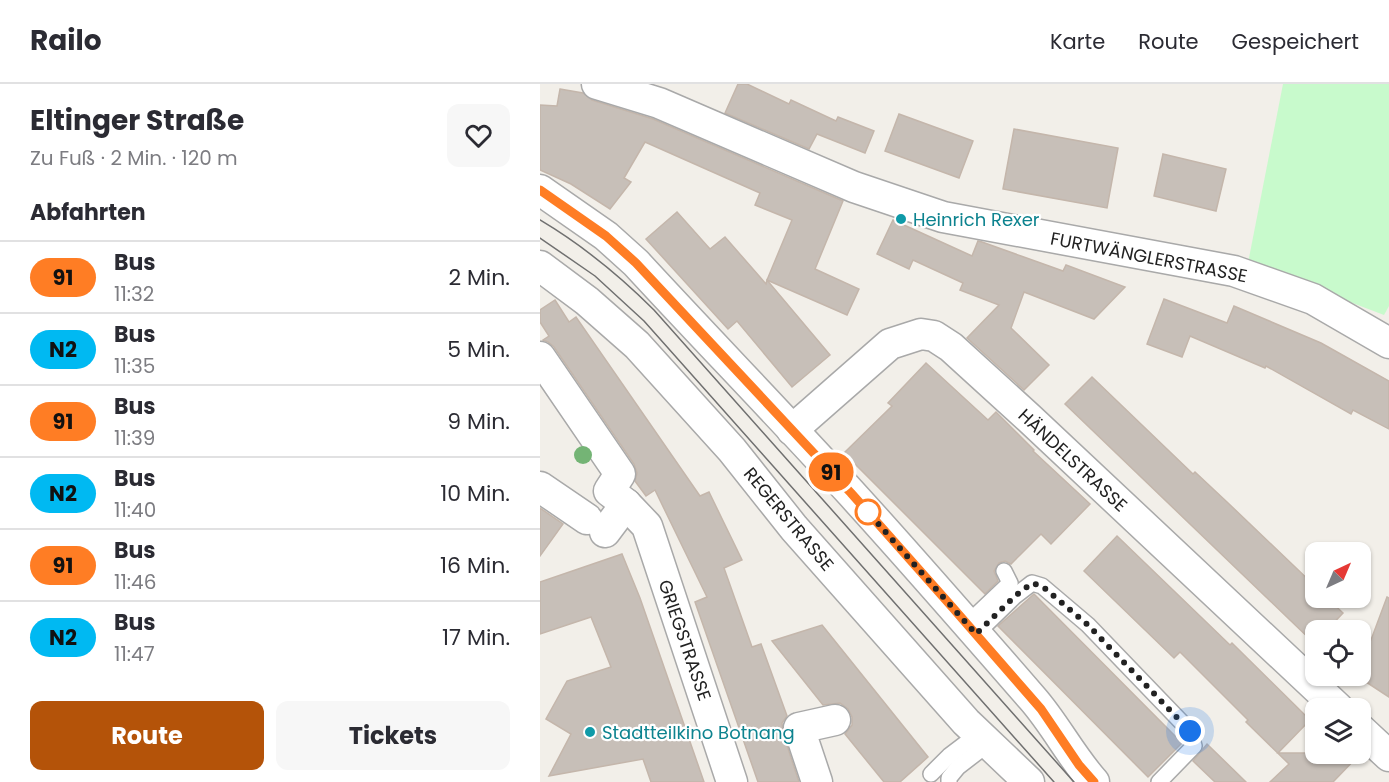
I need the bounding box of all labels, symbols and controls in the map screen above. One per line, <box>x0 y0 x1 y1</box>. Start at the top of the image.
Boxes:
text: Railo <box>30 21 102 60</box>
text: Karte <box>1050 27 1105 56</box>
text: Route <box>1138 27 1199 56</box>
text: Gespeichert <box>1232 27 1359 56</box>
text: Eltinger Straße <box>30 101 244 140</box>
button: heart <box>447 104 510 167</box>
text: Zu Fuß · 2 Min. · 120 m <box>30 144 238 172</box>
text: Abfahrten <box>30 197 146 228</box>
place label: Heinrich Rexer <box>913 207 1040 232</box>
marker: Heinrich Rexer <box>894 212 908 226</box>
street label: FURTWÄNGLERSTRASSE <box>1048 226 1250 288</box>
text: Bus <box>114 247 156 278</box>
text: 2 Min. <box>448 262 510 293</box>
text: 91 <box>53 263 73 292</box>
text: 11:32 <box>114 280 154 308</box>
text: Bus <box>114 319 156 350</box>
text: 5 Min. <box>447 334 510 365</box>
text: N2 <box>49 335 77 364</box>
text: 11:35 <box>114 352 155 380</box>
text: Bus <box>114 391 156 422</box>
street label: HÄNDELSTRASSE <box>1013 403 1133 517</box>
text: 9 Min. <box>447 406 510 437</box>
text: 91 <box>53 407 73 436</box>
text: 11:39 <box>114 424 155 452</box>
line badge: 91 <box>804 452 858 492</box>
text: 91 <box>821 458 841 487</box>
street label: REGERSTRASSE <box>738 462 840 576</box>
text: Bus <box>114 463 156 494</box>
text: 10 Min. <box>440 478 510 509</box>
text: N2 <box>49 479 77 508</box>
text: 11:40 <box>114 496 156 524</box>
unlabelled marker <box>855 499 881 525</box>
text: Bus <box>114 535 156 566</box>
north arrow <box>1305 542 1371 608</box>
map controls <box>1305 542 1371 764</box>
text: 16 Min. <box>440 550 510 581</box>
text: 91 <box>53 551 73 580</box>
text: 11:46 <box>114 568 156 596</box>
street label: GRIEGSTRASSE <box>653 576 717 704</box>
text: Bus <box>114 607 156 638</box>
button: locate <box>1305 620 1371 686</box>
text: 17 Min. <box>442 622 510 653</box>
text: N2 <box>49 623 77 652</box>
text: 11:47 <box>114 640 155 668</box>
button: layers <box>1305 698 1371 764</box>
button: Route <box>30 701 264 770</box>
button: Tickets <box>276 701 510 770</box>
your location <box>1175 716 1205 746</box>
place label: Stadtteilkino Botnang <box>602 720 795 745</box>
marker: Stadtteilkino Botnang <box>583 725 597 739</box>

